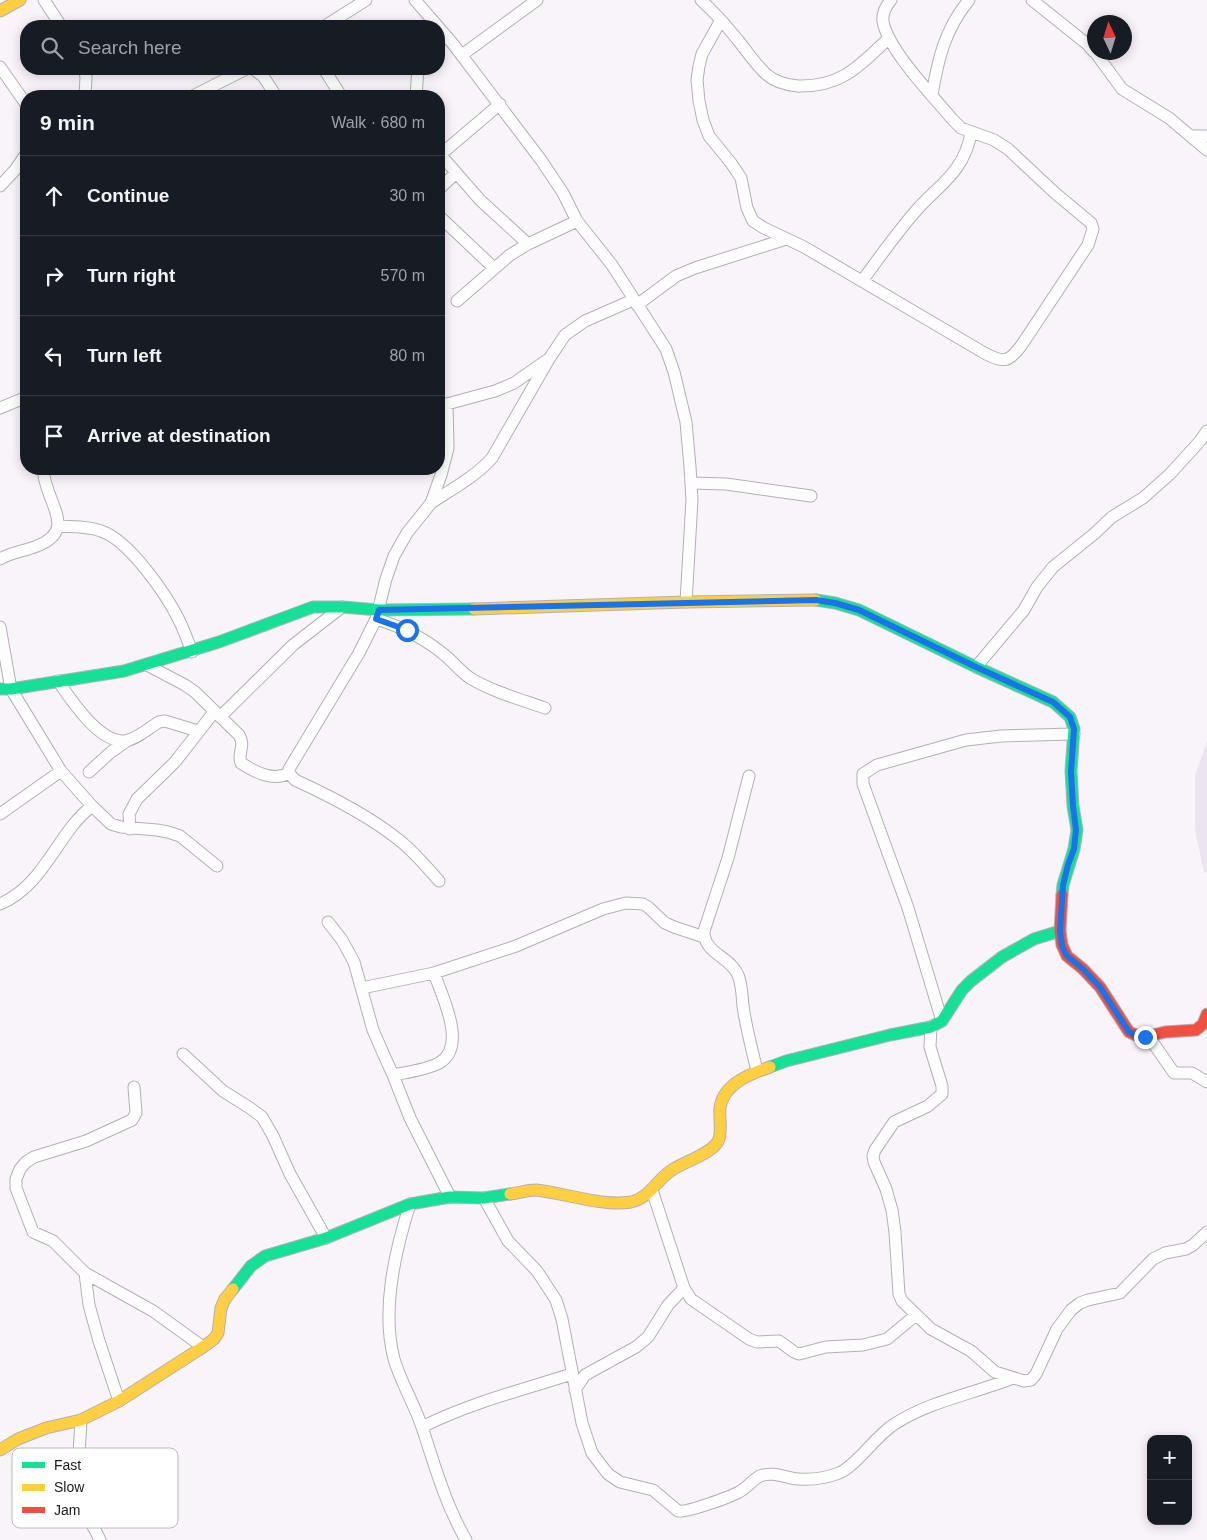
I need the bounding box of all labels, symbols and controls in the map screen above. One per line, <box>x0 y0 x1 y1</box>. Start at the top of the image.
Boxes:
north arrow <box>1087 15 1132 60</box>
search box <box>20 20 445 75</box>
icon: search <box>38 34 66 62</box>
text: Search here <box>78 37 182 58</box>
text: 9 min <box>40 111 95 134</box>
text: Walk · 680 m <box>331 114 425 131</box>
icon: ahead <box>40 182 68 210</box>
text: Continue <box>87 185 169 206</box>
text: 30 m <box>389 187 425 204</box>
icon: right <box>40 262 68 290</box>
text: Turn right <box>87 265 175 286</box>
text: 570 m <box>381 267 425 284</box>
icon: left <box>40 342 68 370</box>
text: Turn left <box>87 345 162 366</box>
text: 80 m <box>389 347 425 364</box>
icon: arrive <box>40 422 68 450</box>
text: Arrive at destination <box>87 425 271 446</box>
route start <box>396 619 419 642</box>
route end <box>1134 1026 1157 1049</box>
map controls <box>1147 1435 1192 1525</box>
button: + <box>1147 1435 1192 1480</box>
legend <box>12 1448 178 1528</box>
text: Fast <box>54 1457 81 1473</box>
text: Slow <box>54 1479 85 1495</box>
button: − <box>1147 1480 1192 1525</box>
text: Jam <box>54 1502 80 1518</box>

